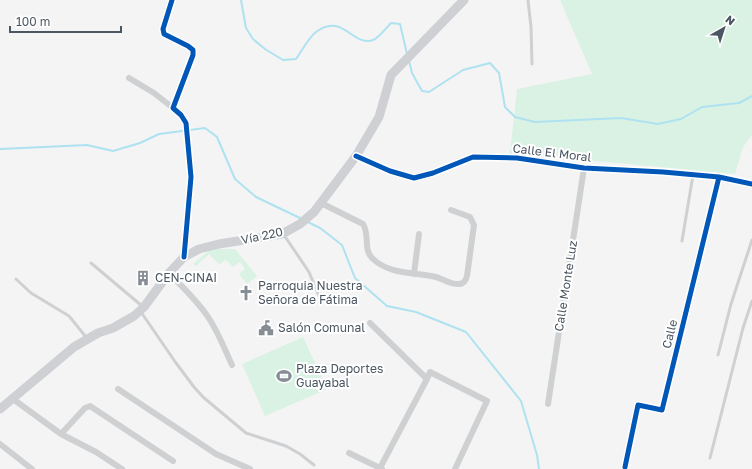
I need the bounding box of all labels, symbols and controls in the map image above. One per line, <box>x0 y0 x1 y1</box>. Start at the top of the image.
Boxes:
scale bar <box>10 8 121 34</box>
north arrow <box>704 8 744 48</box>
text: N <box>723 12 738 28</box>
text: 100 m <box>16 14 50 29</box>
street label: Calle El Moral <box>512 140 592 165</box>
street label: Vía 220 <box>240 224 284 247</box>
street label: Calle Monte Luz <box>551 239 580 333</box>
building icon: CEN-CINAI <box>134 269 152 287</box>
place label: CEN-CINAI <box>155 270 217 285</box>
place label: Parroquia Nuestra Señora de Fátima <box>258 278 362 307</box>
church icon: Parroquia Nuestra Señora de Fátima <box>237 284 255 302</box>
street label: Calle <box>659 318 680 350</box>
public building icon: Salón Comunal <box>257 319 275 337</box>
place label: Salón Comunal <box>278 320 365 335</box>
place label: Plaza Deportes Guayabal <box>296 361 383 390</box>
sports icon: Plaza Deportes Guayabal <box>275 367 293 385</box>

